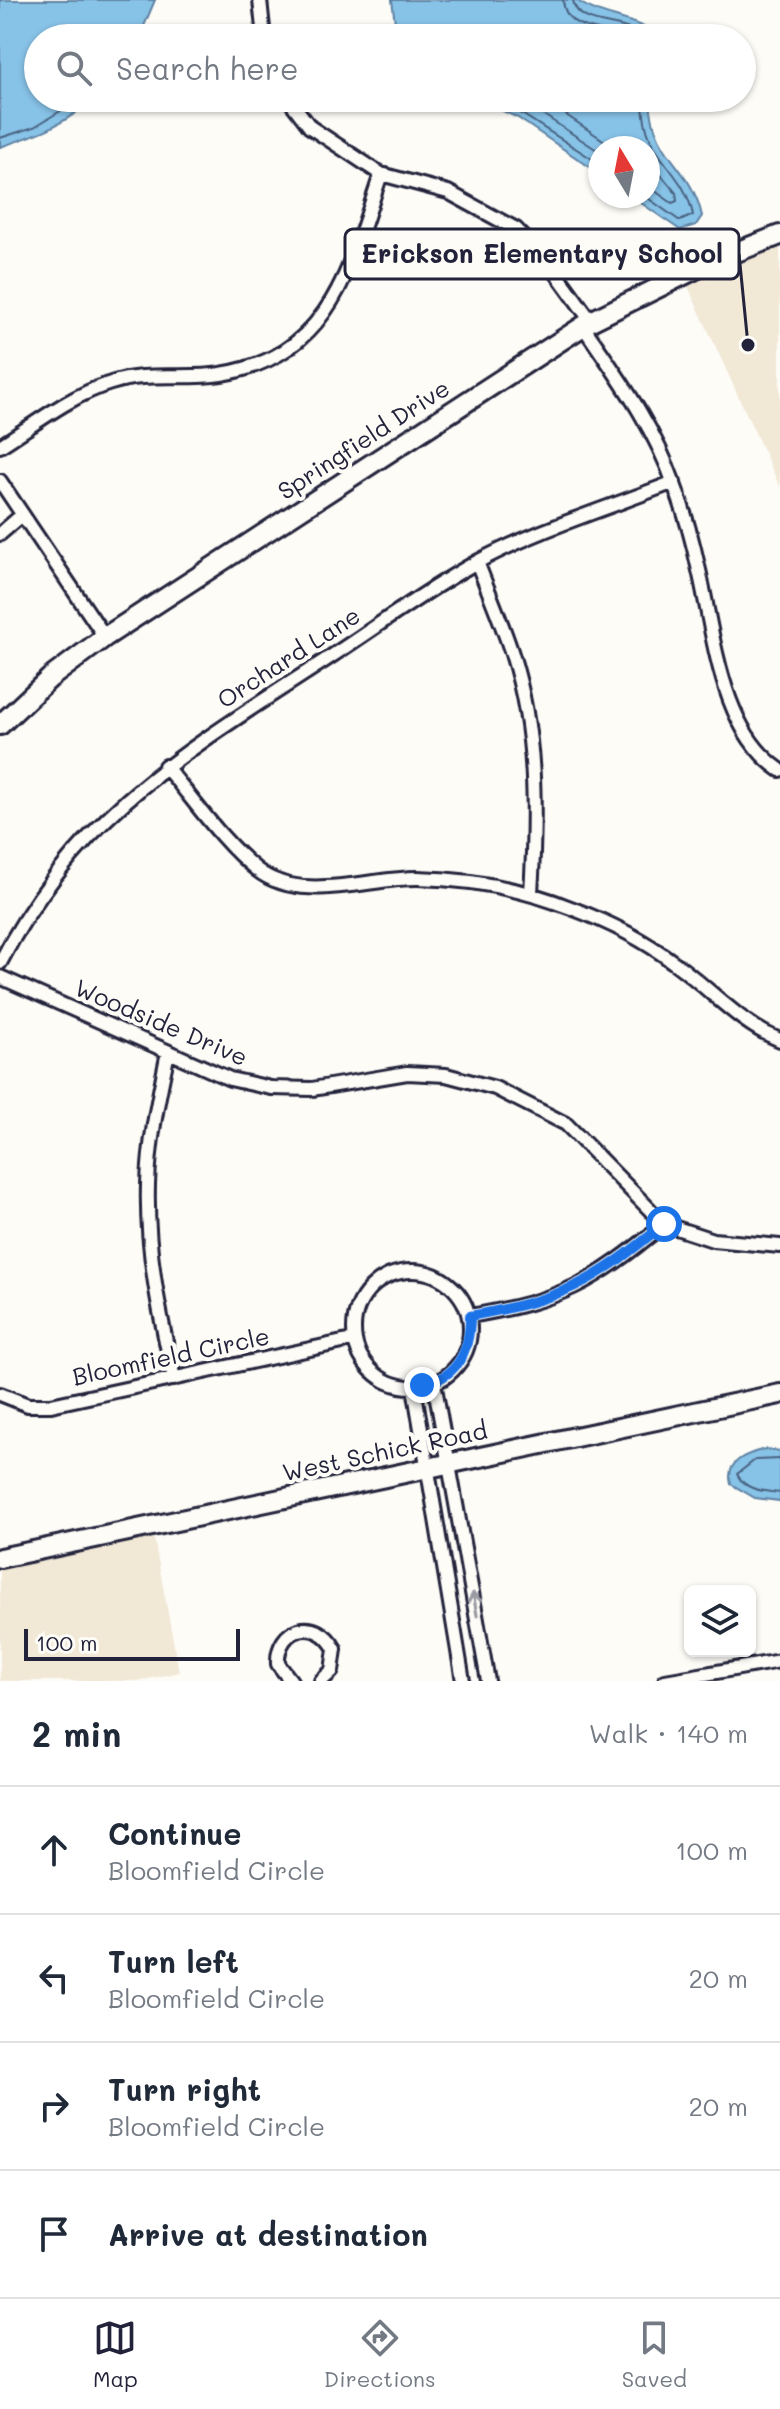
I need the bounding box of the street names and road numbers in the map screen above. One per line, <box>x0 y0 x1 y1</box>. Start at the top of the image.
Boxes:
street label: Springfield Drive <box>271 372 455 506</box>
street label: Orchard Lane <box>211 599 366 714</box>
street label: Woodside Drive <box>70 971 253 1072</box>
street label: Bloomfield Circle <box>69 1320 272 1392</box>
street label: West Schick Road <box>279 1414 490 1487</box>

